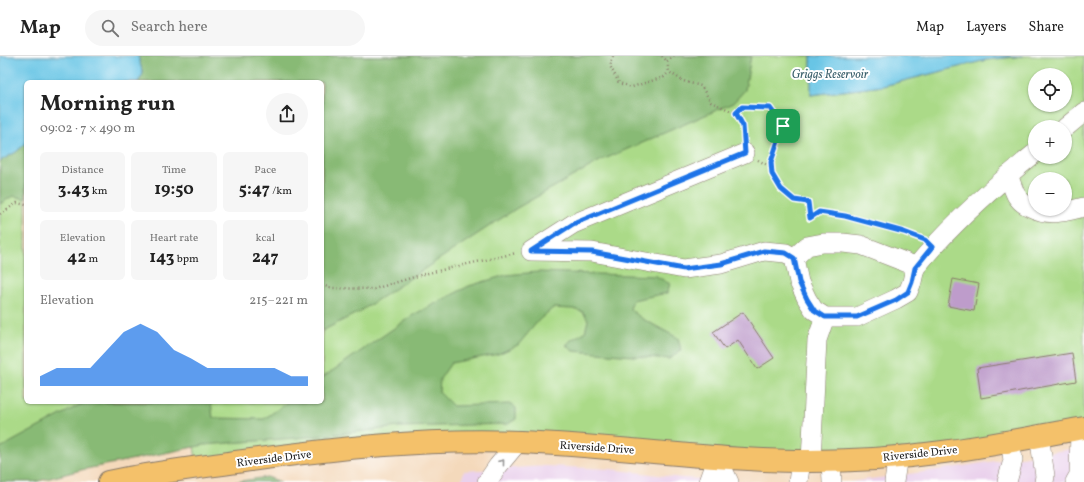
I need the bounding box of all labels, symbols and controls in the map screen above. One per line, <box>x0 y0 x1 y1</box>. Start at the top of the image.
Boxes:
search box <box>85 10 365 46</box>
text: Map <box>20 15 61 41</box>
icon: search <box>99 17 121 39</box>
text: Search here <box>131 17 208 38</box>
text: Map <box>916 18 944 37</box>
text: Layers <box>966 18 1006 37</box>
text: Share <box>1028 18 1064 37</box>
water label: Griggs Reservoir <box>792 67 869 83</box>
map controls <box>1028 68 1072 216</box>
button: locate <box>1028 68 1072 112</box>
text: Morning run <box>40 89 175 120</box>
button: share <box>266 93 308 135</box>
pin <box>766 109 800 143</box>
icon: arrive <box>772 115 794 137</box>
text: 09:02 · 7 × 490 m <box>40 120 135 138</box>
button: + <box>1028 120 1072 164</box>
text: Distance <box>62 163 104 178</box>
text: Time <box>162 163 186 178</box>
text: Pace <box>254 163 276 178</box>
button: − <box>1028 172 1072 216</box>
text: 3.43 <box>58 178 90 201</box>
text: 19:50 <box>154 178 194 201</box>
text: 5:47 <box>239 178 270 201</box>
text: km <box>90 184 108 199</box>
text: /km <box>270 184 292 199</box>
text: Elevation <box>60 231 106 246</box>
text: Heart rate <box>150 231 198 246</box>
text: kcal <box>256 231 275 246</box>
text: 42 <box>67 246 86 269</box>
text: 143 <box>149 246 174 269</box>
text: 247 <box>252 246 279 269</box>
text: m <box>86 252 98 267</box>
text: bpm <box>174 252 199 267</box>
text: Elevation <box>40 292 94 310</box>
text: 215–221 m <box>249 292 308 310</box>
street label: Riverside Drive <box>559 438 635 459</box>
street label: Riverside Drive <box>882 443 958 466</box>
street label: Riverside Drive <box>236 447 312 471</box>
one-way arrow <box>498 459 505 466</box>

